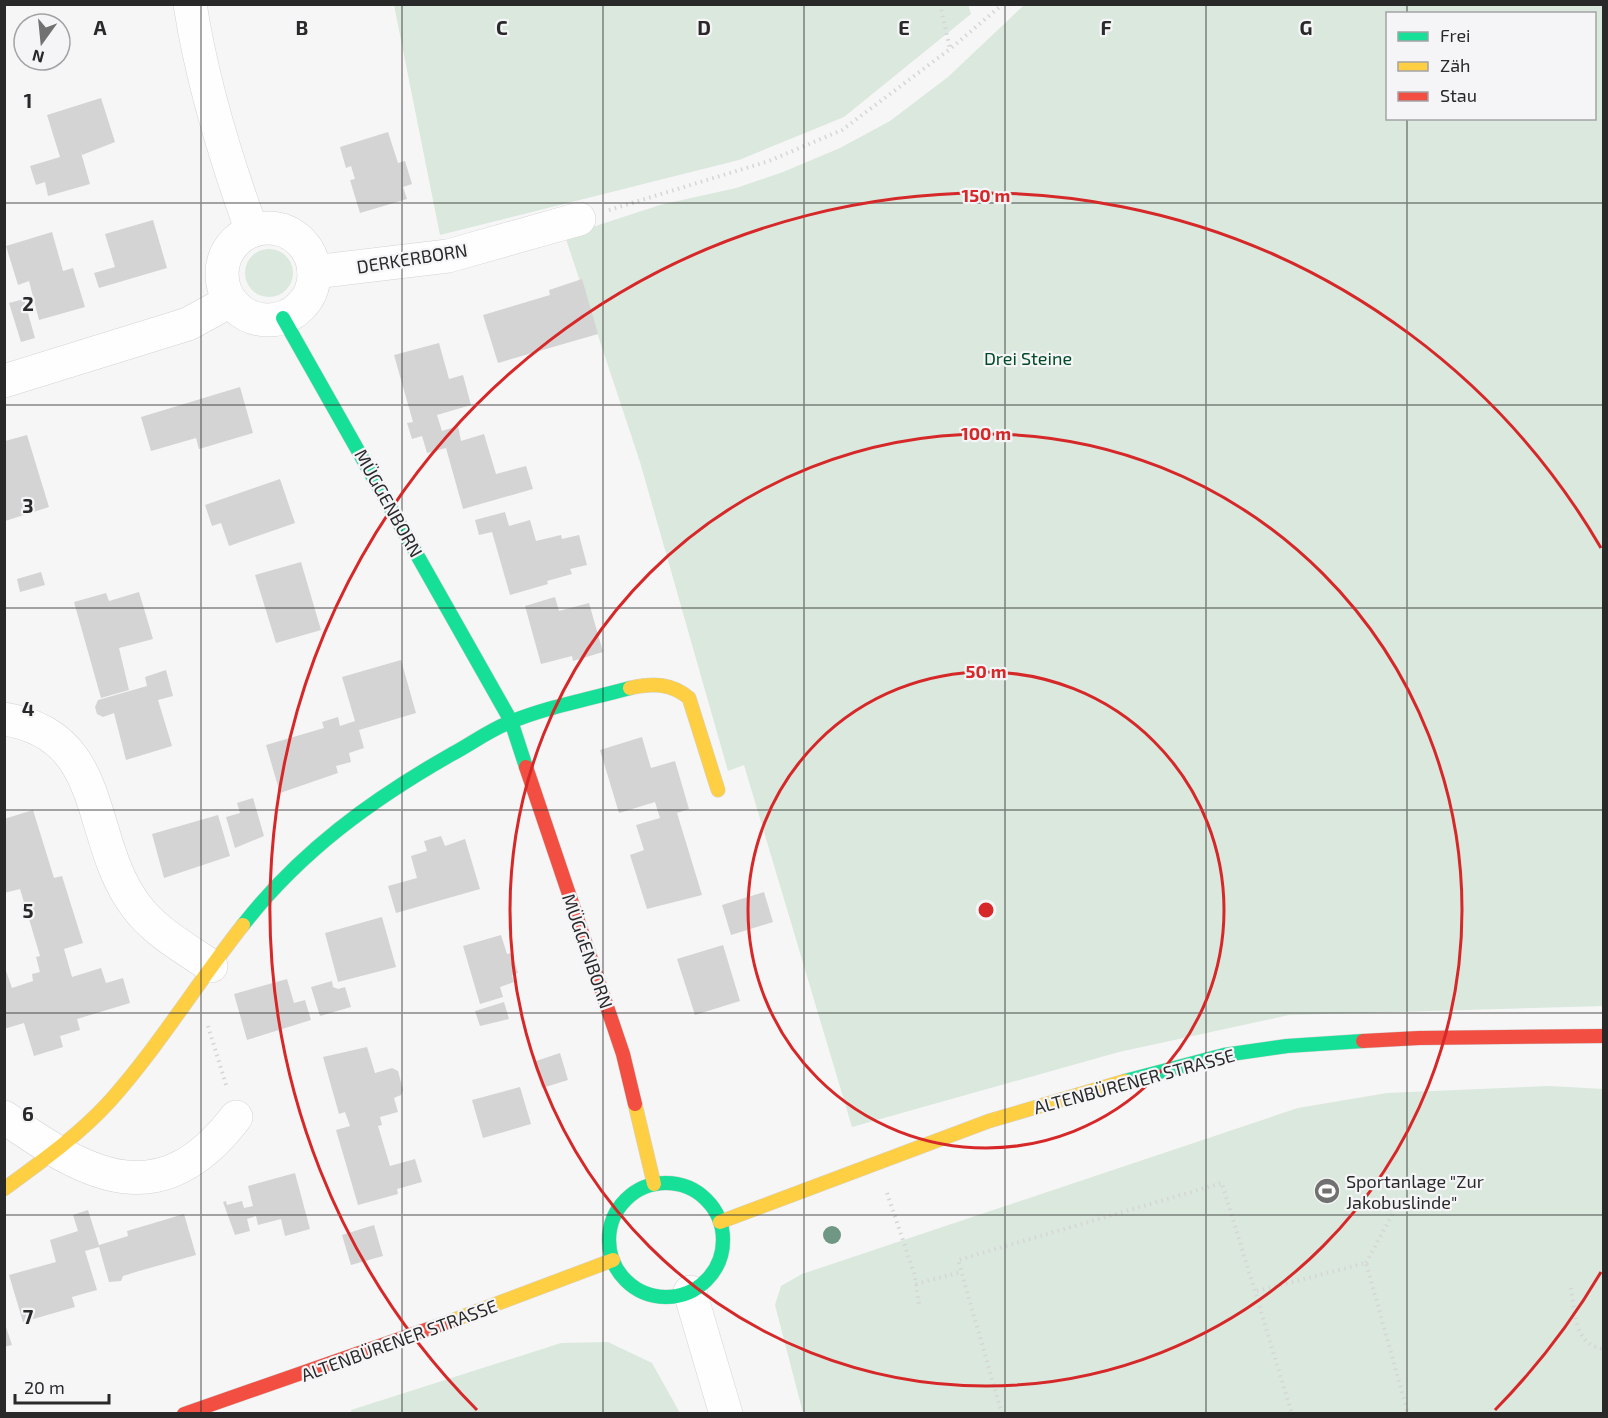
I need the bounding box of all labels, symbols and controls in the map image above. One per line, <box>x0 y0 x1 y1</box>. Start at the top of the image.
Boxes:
north arrow <box>12 12 72 72</box>
legend <box>1386 12 1596 120</box>
text: A <box>93 15 107 39</box>
text: B <box>296 15 308 39</box>
text: C <box>496 15 508 39</box>
text: D <box>697 15 711 39</box>
text: E <box>898 15 910 39</box>
text: F <box>1100 15 1112 39</box>
text: G <box>1300 15 1312 39</box>
text: Frei <box>1440 24 1471 46</box>
text: N <box>30 46 46 68</box>
text: Zäh <box>1440 54 1471 76</box>
text: Stau <box>1440 84 1477 106</box>
text: 1 <box>24 88 32 112</box>
text: 150 m <box>962 184 1010 206</box>
street label: DERKERBORN <box>355 238 469 278</box>
text: 2 <box>22 291 34 315</box>
park label: Drei Steine <box>984 347 1072 369</box>
text: 100 m <box>961 422 1011 444</box>
street label: MÜGGENBORN <box>350 445 428 561</box>
text: 3 <box>22 493 34 517</box>
text: 50 m <box>965 660 1007 682</box>
text: 4 <box>22 696 35 720</box>
street label: MÜGGENBORN <box>558 891 618 1011</box>
text: 5 <box>22 898 34 922</box>
centre of rings <box>976 900 996 920</box>
street label: ALTENBÜRENER STRASSE <box>1031 1044 1237 1118</box>
text: 6 <box>22 1101 34 1125</box>
place label: Sportanlage "Zur Jakobuslinde" <box>1346 1170 1484 1213</box>
sports icon: Sportanlage "Zur Jakobuslinde" <box>1312 1176 1342 1206</box>
street label: ALTENBÜRENER STRASSE <box>298 1294 500 1386</box>
text: 7 <box>23 1304 34 1328</box>
scale bar <box>15 1367 110 1405</box>
text: 20 m <box>24 1376 65 1398</box>

